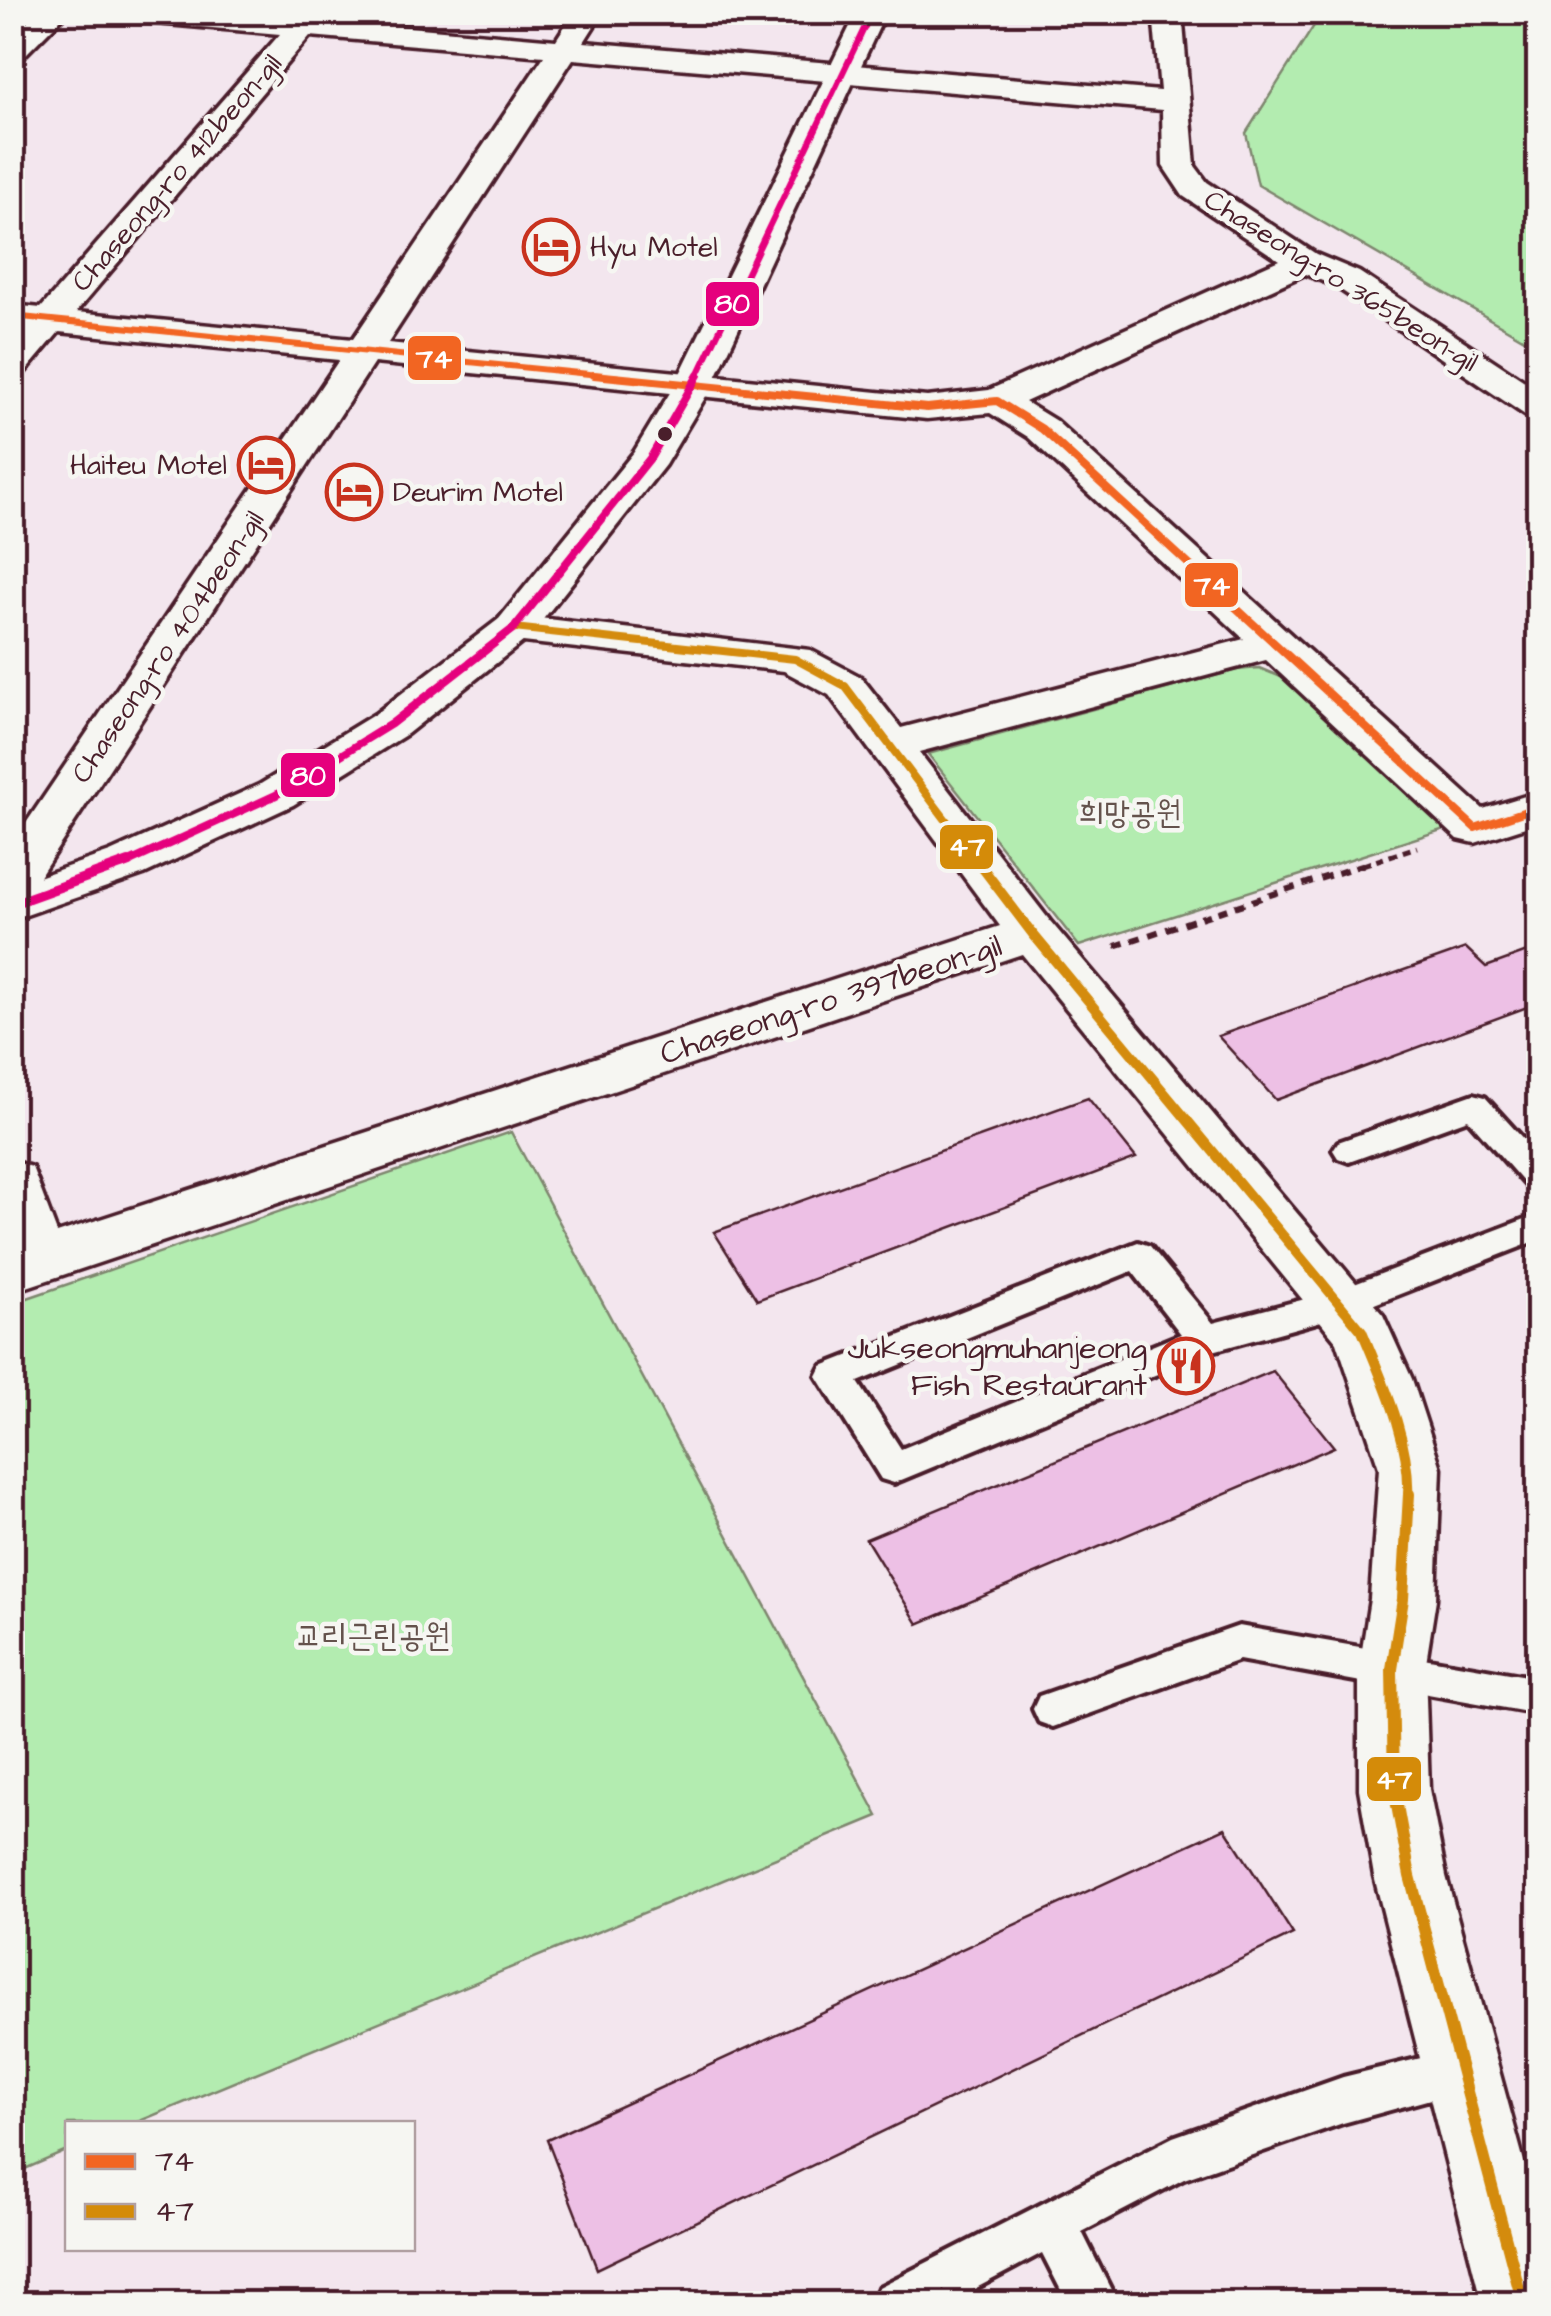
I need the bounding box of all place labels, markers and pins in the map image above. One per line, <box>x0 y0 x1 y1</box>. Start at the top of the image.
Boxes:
hotel icon: Hyu Motel <box>521 217 581 277</box>
place label: Hyu Motel <box>590 228 718 269</box>
unlabelled marker <box>655 424 675 444</box>
hotel icon: Haiteu Motel <box>236 435 296 495</box>
place label: Haiteu Motel <box>70 446 227 485</box>
hotel icon: Deurim Motel <box>324 462 384 522</box>
place label: Deurim Motel <box>393 473 563 512</box>
place label: Jukseongmuhanjeong Fish Restaurant <box>848 1326 1147 1408</box>
restaurant icon: Jukseongmuhanjeong Fish Restaurant <box>1156 1336 1216 1396</box>

